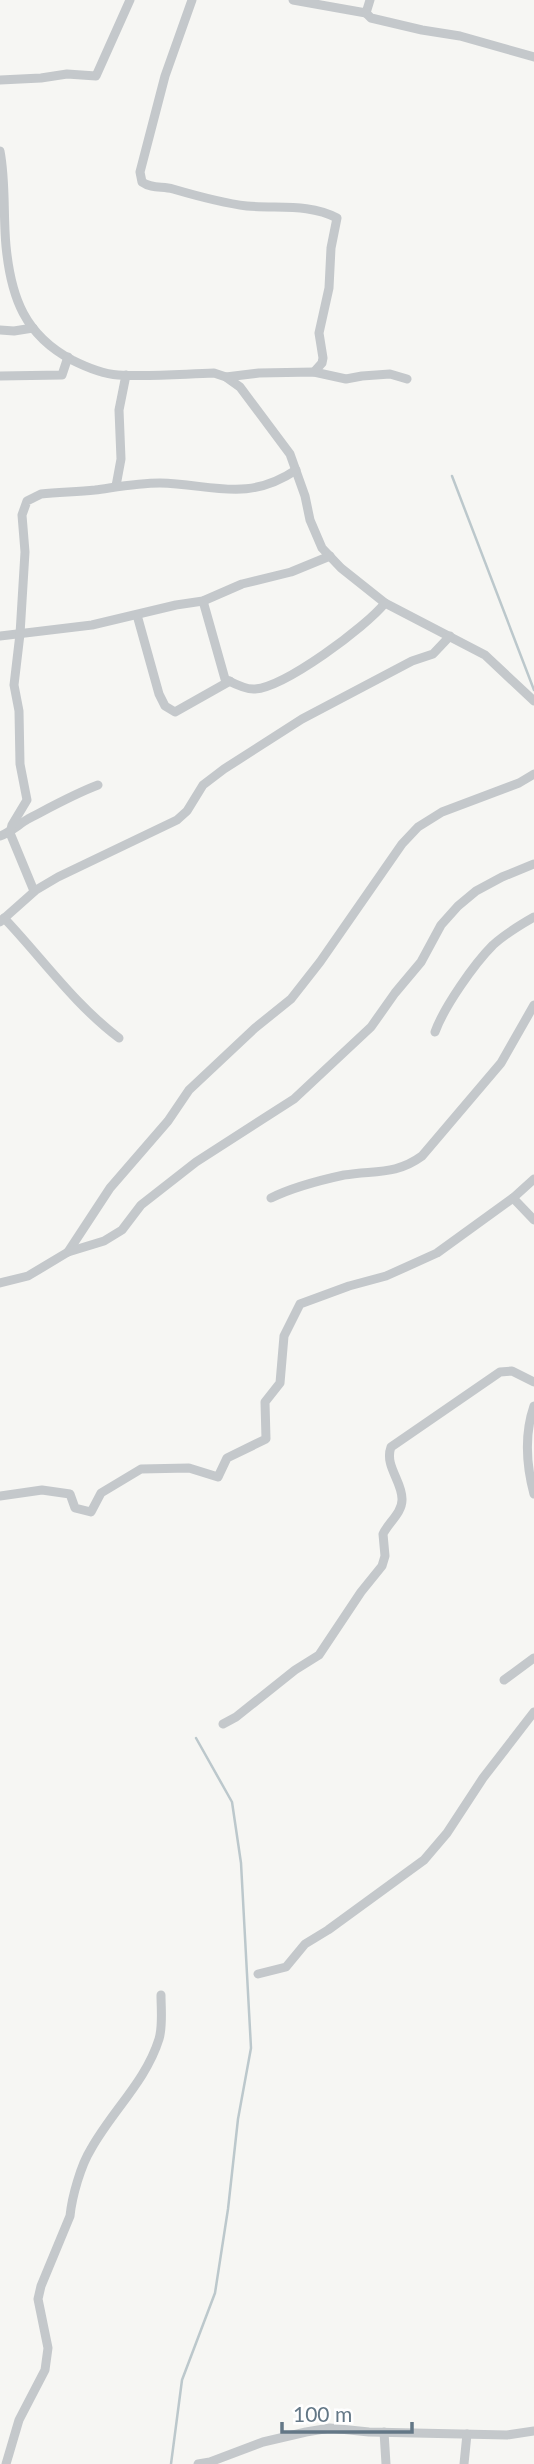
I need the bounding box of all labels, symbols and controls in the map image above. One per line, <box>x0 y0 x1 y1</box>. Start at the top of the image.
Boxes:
scale bar <box>282 2390 412 2434</box>
text: 100 m <box>293 2401 352 2426</box>

